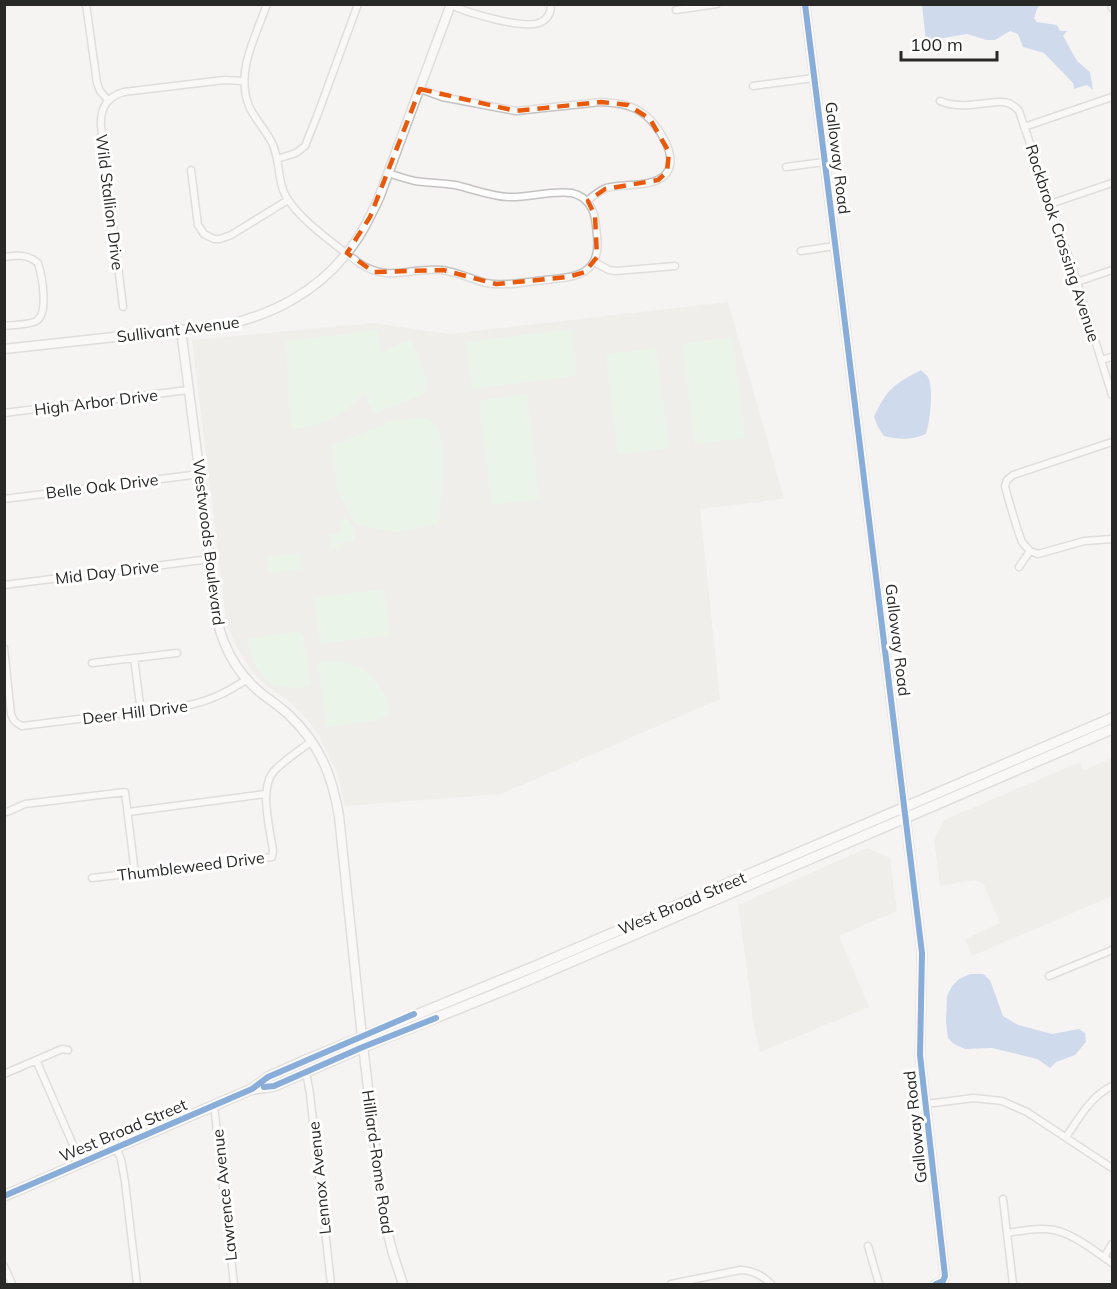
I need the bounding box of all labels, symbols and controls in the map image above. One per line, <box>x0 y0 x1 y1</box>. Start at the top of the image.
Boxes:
scale bar <box>901 24 997 62</box>
text: 100 m <box>910 33 963 56</box>
street label: Galloway Road <box>821 101 855 215</box>
street label: Wild Stallion Drive <box>92 133 128 271</box>
street label: Rockbrook Crossing Avenue <box>1022 142 1104 344</box>
street label: Sullivant Avenue <box>116 312 240 346</box>
street label: High Arbor Drive <box>33 385 159 419</box>
street label: Westwoods Boulevard <box>189 458 229 626</box>
street label: Belle Oak Drive <box>45 469 159 503</box>
street label: Mid Day Drive <box>54 556 160 588</box>
street label: Galloway Road <box>881 583 915 697</box>
street label: Deer Hill Drive <box>81 696 189 728</box>
street label: Thumbleweed Drive <box>116 847 266 885</box>
street label: West Broad Street <box>615 867 749 939</box>
street label: Galloway Road <box>899 1070 931 1184</box>
street label: Hilliard-Rome Road <box>358 1089 398 1235</box>
street label: West Broad Street <box>56 1094 190 1166</box>
street label: Lennox Avenue <box>303 1121 335 1235</box>
street label: Lawrence Avenue <box>207 1128 241 1262</box>

